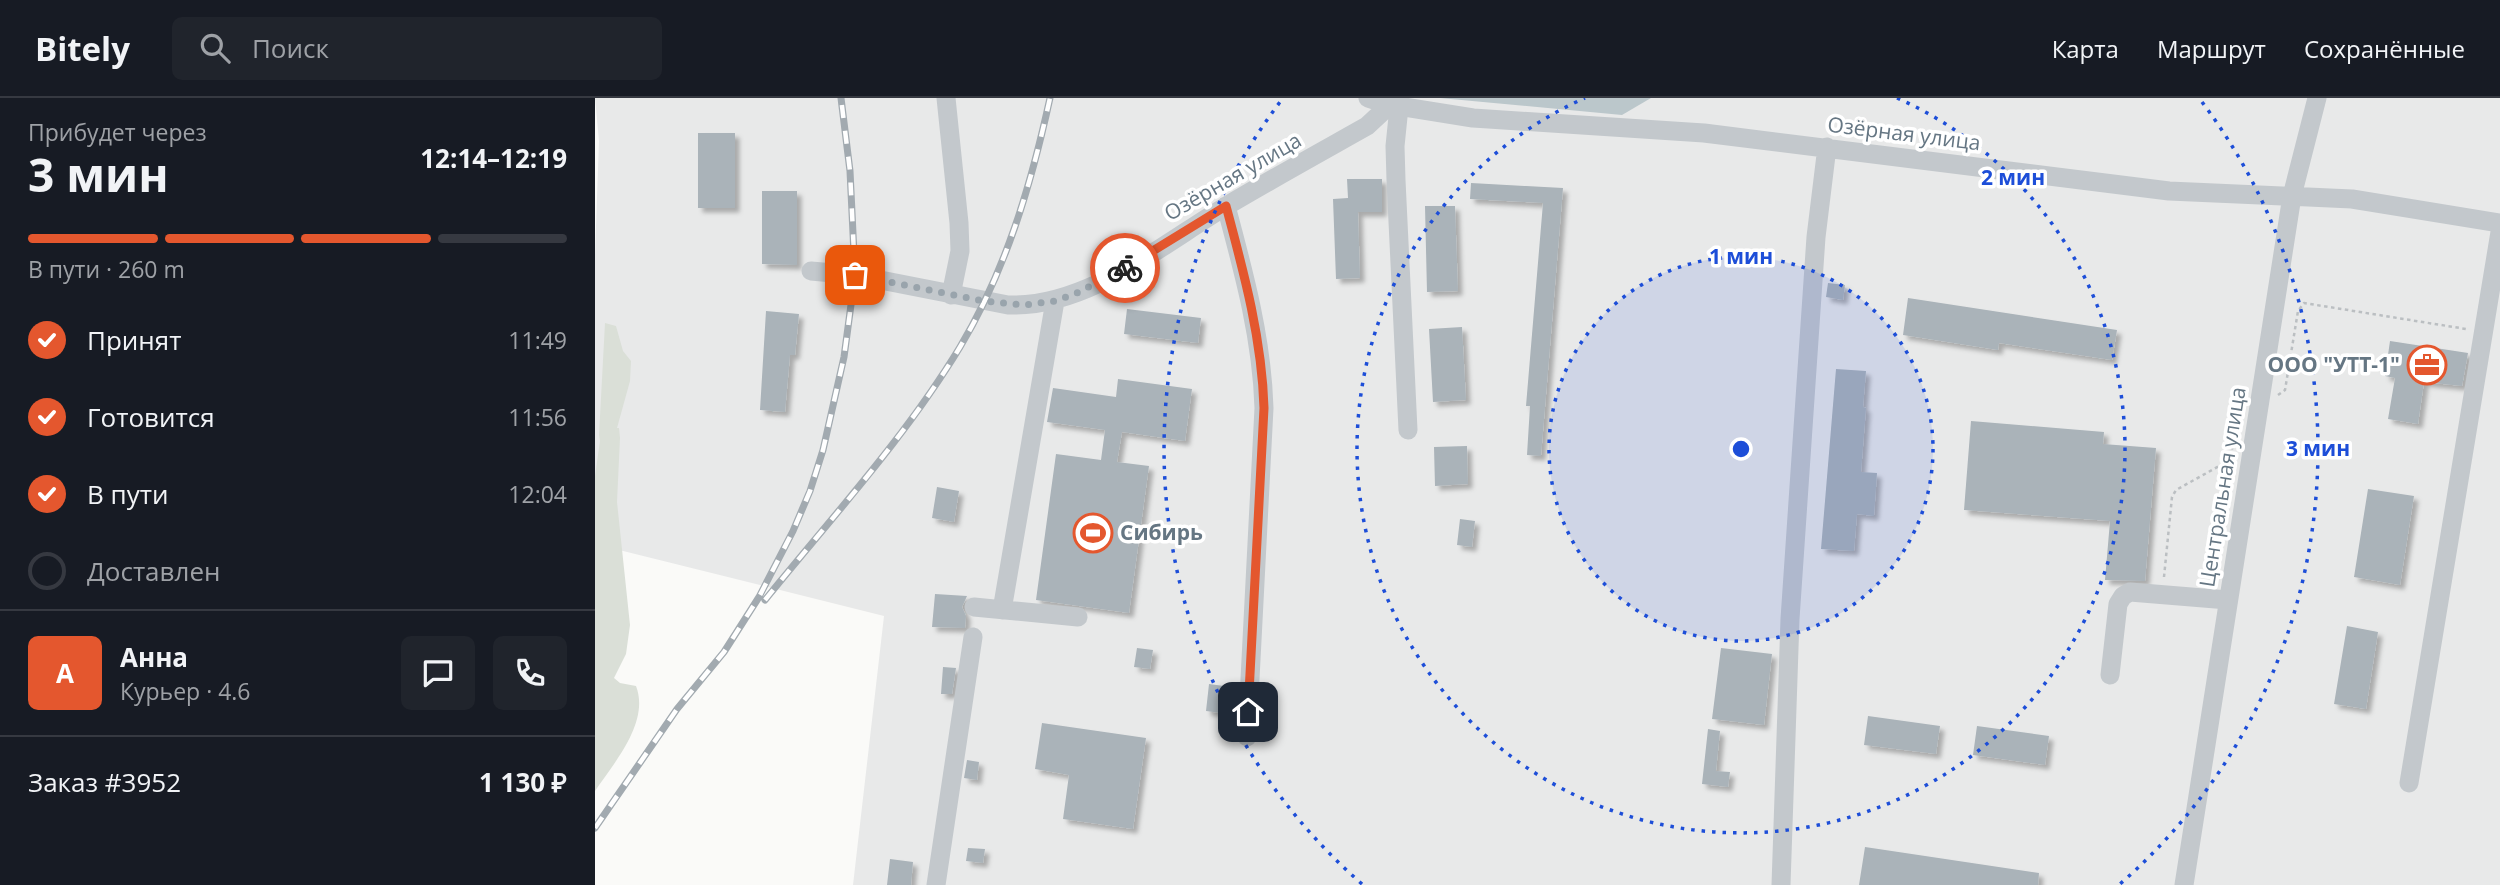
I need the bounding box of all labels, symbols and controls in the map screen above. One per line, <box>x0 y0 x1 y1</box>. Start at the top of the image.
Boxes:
search box <box>172 17 662 80</box>
text: Bitely <box>35 26 130 71</box>
icon: search <box>196 29 234 67</box>
text: Поиск <box>252 30 329 66</box>
text: Карта <box>2052 32 2119 65</box>
text: Маршрут <box>2157 32 2266 65</box>
text: Сохранённые <box>2304 32 2465 65</box>
street label: Озёрная улица <box>1826 110 1982 156</box>
text: Прибудет через <box>28 116 207 148</box>
street label: Озёрная улица <box>1159 126 1306 227</box>
text: 12:14–12:19 <box>420 140 567 176</box>
text: 3 мин <box>28 143 169 205</box>
text: 2 мин <box>1981 163 2045 191</box>
courier <box>1090 233 1160 303</box>
text: 1 мин <box>1709 242 1773 270</box>
pin <box>825 245 885 305</box>
icon: bike <box>1106 249 1144 287</box>
text: В пути · 260 m <box>28 253 185 285</box>
icon: bag <box>836 256 874 294</box>
icon: check <box>28 321 66 359</box>
text: Принят <box>87 322 181 358</box>
text: 11:49 <box>508 324 567 356</box>
office icon: ООО "УТТ-1" <box>2406 344 2448 386</box>
place label: ООО "УТТ-1" <box>2268 350 2400 378</box>
street label: Центральная улица <box>2192 385 2252 589</box>
icon: check <box>28 398 66 436</box>
text: Готовится <box>87 399 215 435</box>
text: 11:56 <box>508 401 567 433</box>
text: 3 мин <box>2286 434 2350 462</box>
centre of rings <box>1729 437 1753 461</box>
icon: check <box>28 475 66 513</box>
text: В пути <box>87 476 168 512</box>
text: 12:04 <box>508 478 567 510</box>
sports icon: Сибирь <box>1072 512 1114 554</box>
place label: Сибирь <box>1120 518 1203 546</box>
text: Доставлен <box>87 553 220 589</box>
button: chat <box>401 636 475 710</box>
button: phone <box>493 636 567 710</box>
text: Анна <box>120 639 188 675</box>
text: А <box>56 655 74 691</box>
text: Курьер · 4.6 <box>120 675 251 707</box>
pin <box>1218 682 1278 742</box>
icon: home <box>1229 693 1267 731</box>
text: Заказ #3952 <box>28 764 181 800</box>
text: 1 130 ₽ <box>479 764 567 800</box>

